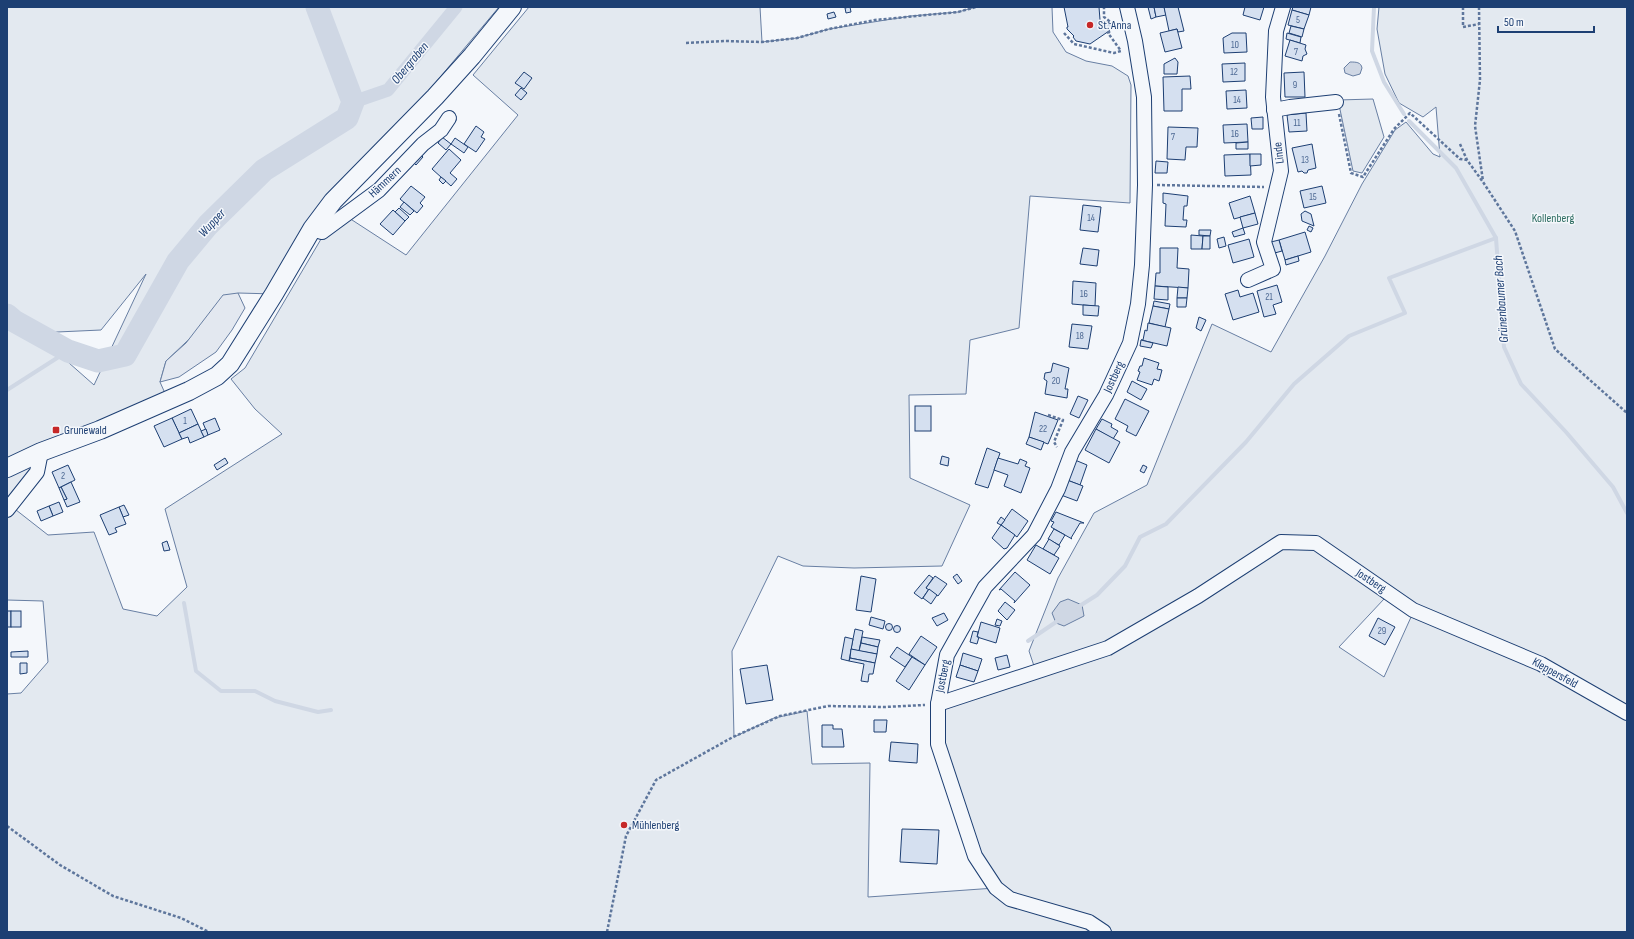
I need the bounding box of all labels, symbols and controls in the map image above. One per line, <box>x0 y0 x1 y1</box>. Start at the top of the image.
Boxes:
scale bar <box>1498 8 1594 34</box>
house number: 5 <box>1296 14 1300 26</box>
text: 50 m <box>1504 15 1524 30</box>
place label: St. Anna <box>1098 18 1132 33</box>
marker: St. Anna <box>1085 20 1095 30</box>
water label: Obergraben <box>388 38 433 87</box>
house number: 10 <box>1231 39 1239 51</box>
house number: 7 <box>1294 46 1298 58</box>
house number: 12 <box>1230 66 1238 78</box>
house number: 9 <box>1293 79 1297 91</box>
house number: 14 <box>1233 94 1241 106</box>
house number: 11 <box>1294 117 1301 129</box>
house number: 16 <box>1231 128 1239 140</box>
house number: 7 <box>1171 131 1175 143</box>
street label: Linde <box>1270 141 1288 165</box>
house number: 13 <box>1301 154 1309 166</box>
street label: Hämmern <box>365 163 405 201</box>
house number: 15 <box>1309 191 1317 203</box>
water label: Wupper <box>195 205 230 240</box>
park label: Kollenberg <box>1532 211 1574 226</box>
house number: 14 <box>1087 212 1095 224</box>
water label: Grünenbaumer Bach <box>1490 254 1512 343</box>
house number: 16 <box>1080 288 1088 300</box>
house number: 21 <box>1265 291 1273 303</box>
house number: 18 <box>1076 330 1084 342</box>
street label: Jostberg <box>1100 359 1128 396</box>
house number: 20 <box>1052 375 1060 387</box>
house number: 1 <box>183 415 187 427</box>
place label: Grunewald <box>64 423 107 438</box>
house number: 22 <box>1039 423 1047 435</box>
marker: Grunewald <box>51 425 61 435</box>
house number: 2 <box>61 470 65 482</box>
street label: Jostberg <box>1352 565 1389 597</box>
house number: 29 <box>1378 625 1386 637</box>
street label: Kleppersfeld <box>1529 654 1581 692</box>
street label: Jostberg <box>932 658 954 695</box>
place label: Mühlenberg <box>632 818 679 833</box>
marker: Mühlenberg <box>619 820 629 830</box>

